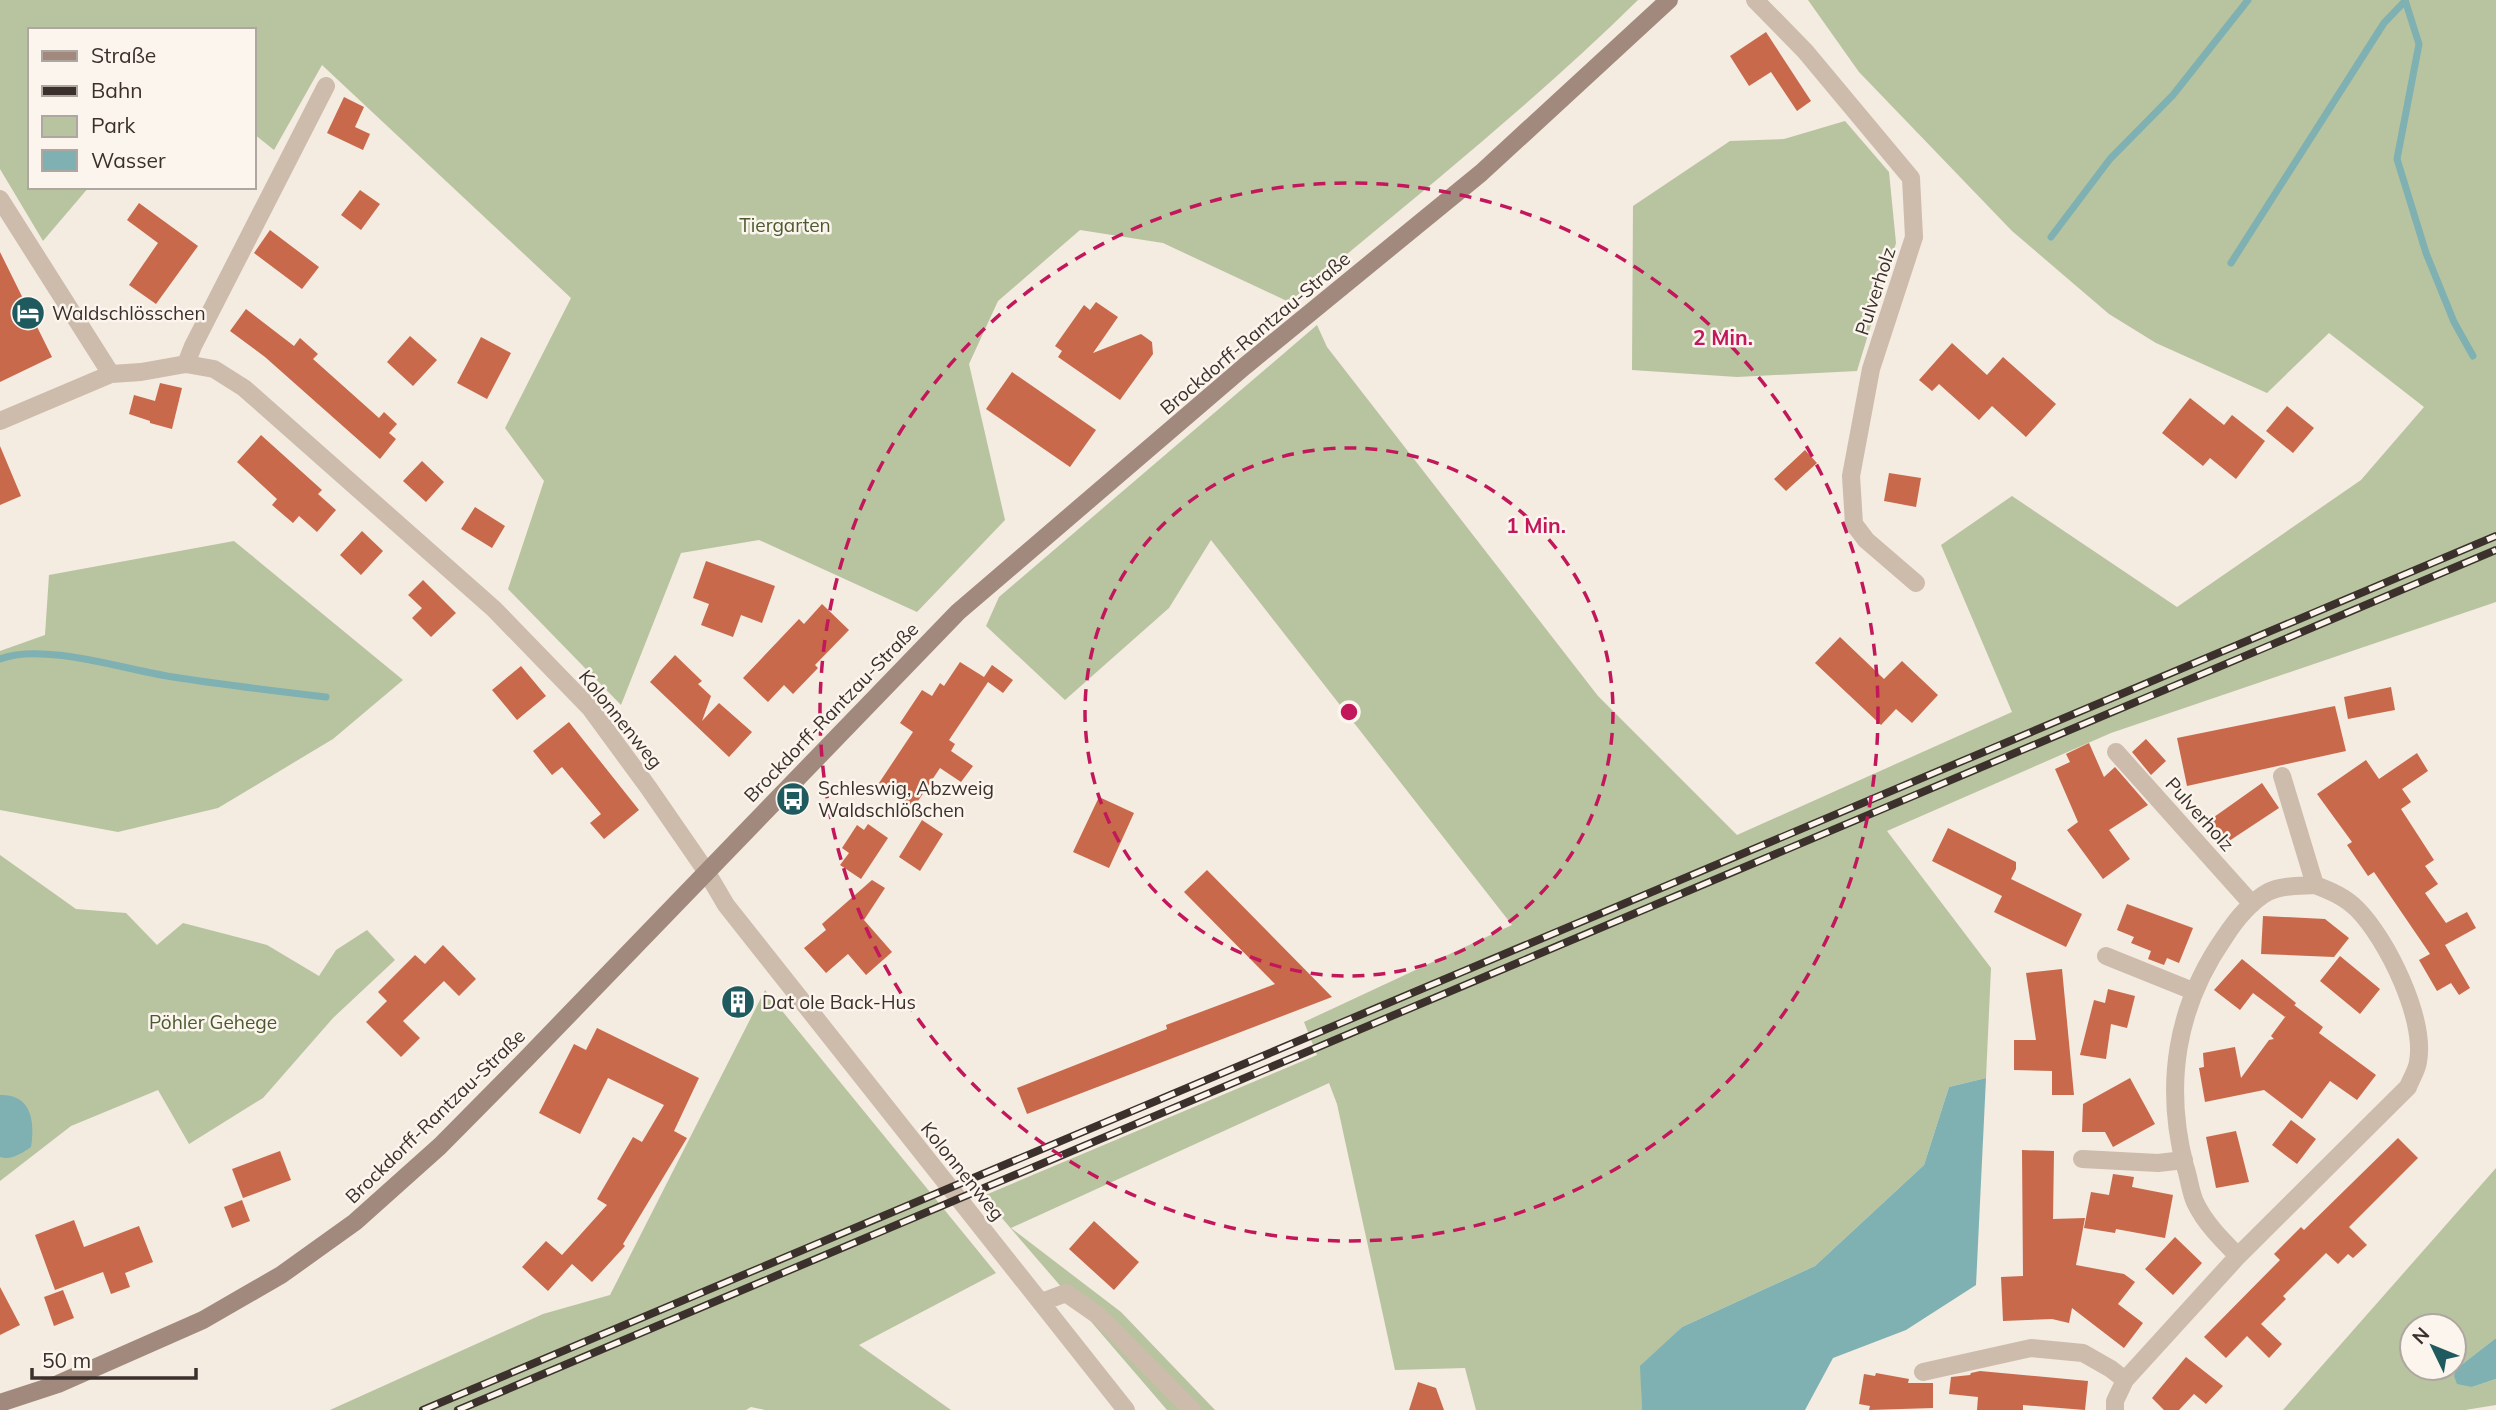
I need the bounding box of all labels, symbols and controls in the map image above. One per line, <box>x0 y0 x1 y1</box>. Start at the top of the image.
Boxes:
legend <box>28 28 256 189</box>
text: Straße <box>91 42 156 68</box>
text: Bahn <box>91 77 143 103</box>
text: Park <box>91 112 135 138</box>
text: Wasser <box>91 147 166 173</box>
park label: Tiergarten <box>739 213 831 237</box>
street label: Pulverholz <box>1849 244 1901 338</box>
street label: Brockdorff-Rantzau-Straße <box>1155 246 1355 420</box>
hotel icon: Waldschlösschen <box>9 294 47 332</box>
place label: Waldschlösschen <box>52 301 206 325</box>
text: 2 Min. <box>1693 324 1753 350</box>
text: 1 Min. <box>1506 512 1566 538</box>
street label: Brockdorff-Rantzau-Straße <box>739 617 923 807</box>
street label: Kolonnenweg <box>574 665 668 773</box>
centre of rings <box>1337 700 1361 724</box>
street label: Pulverholz <box>2161 772 2240 856</box>
place label: Schleswig, Abzweig Waldschlößchen <box>818 776 994 822</box>
bus stop icon: Schleswig, Abzweig Waldschlößchen <box>774 780 812 818</box>
building icon: Dat ole Back-Hus <box>719 983 757 1021</box>
place label: Dat ole Back-Hus <box>762 990 916 1014</box>
park label: Pöhler Gehege <box>149 1010 277 1034</box>
street label: Brockdorff-Rantzau-Straße <box>340 1024 530 1208</box>
street label: Kolonnenweg <box>916 1117 1010 1225</box>
north arrow <box>2398 1312 2468 1382</box>
text: N <box>2407 1322 2434 1349</box>
scale bar <box>32 1336 196 1380</box>
text: 50 m <box>42 1347 91 1373</box>

